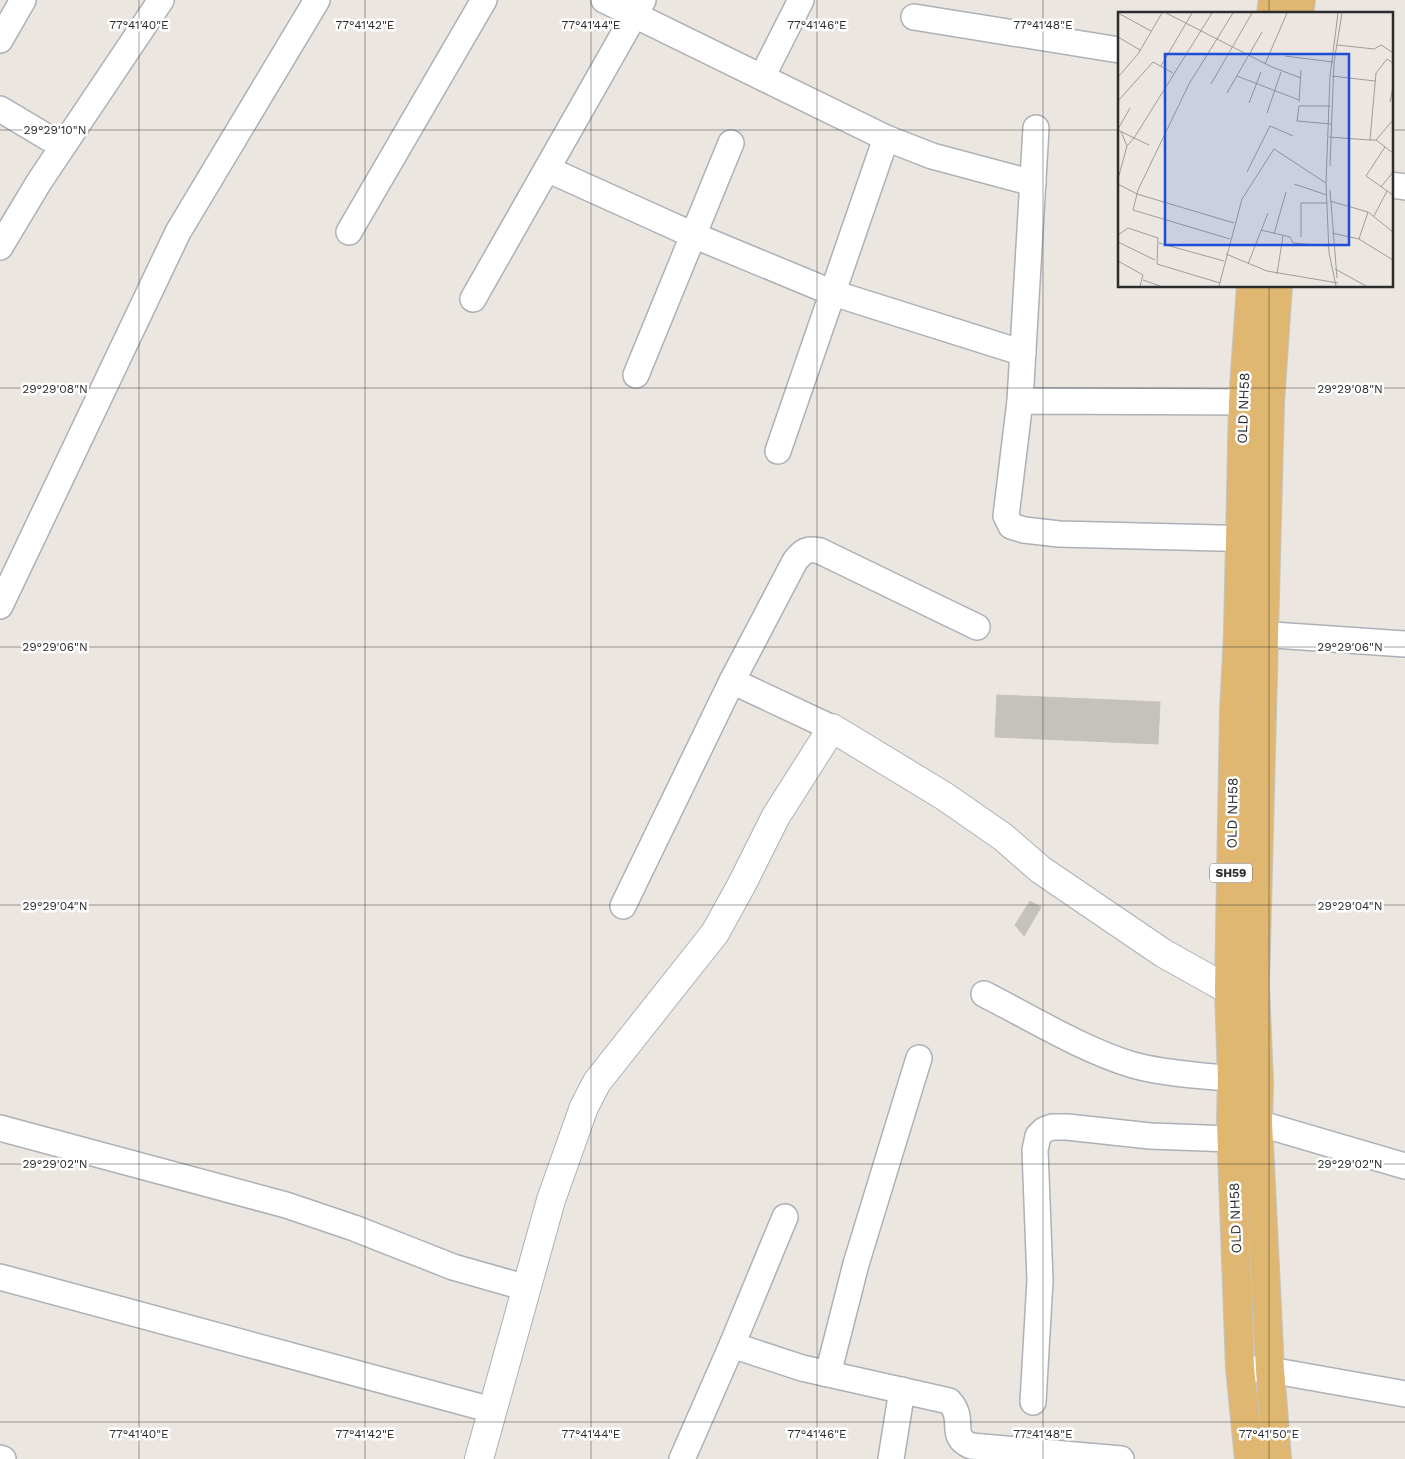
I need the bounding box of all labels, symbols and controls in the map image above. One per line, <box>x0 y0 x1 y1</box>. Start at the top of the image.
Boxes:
inset map <box>1118 12 1392 288</box>
text: 77°41'40"E <box>109 18 169 32</box>
text: 77°41'42"E <box>335 18 395 32</box>
text: 77°41'44"E <box>562 18 621 32</box>
text: 77°41'46"E <box>787 18 847 32</box>
text: 77°41'48"E <box>1013 18 1073 32</box>
text: 29°29'10"N <box>24 123 86 137</box>
street label: OLD NH58 <box>1234 372 1252 444</box>
text: 29°29'08"N <box>22 382 88 396</box>
text: 29°29'08"N <box>1317 382 1383 396</box>
text: 29°29'06"N <box>22 640 88 654</box>
text: 29°29'06"N <box>1317 640 1383 654</box>
street label: OLD NH58 <box>1223 777 1241 849</box>
road number: SH59 <box>1210 864 1252 882</box>
text: 29°29'04"N <box>23 899 87 913</box>
text: 29°29'04"N <box>1318 899 1382 913</box>
text: 29°29'02"N <box>22 1157 88 1171</box>
text: 29°29'02"N <box>1317 1157 1383 1171</box>
street label: OLD NH58 <box>1226 1182 1244 1254</box>
text: 77°41'40"E <box>109 1427 169 1441</box>
text: 77°41'42"E <box>335 1427 395 1441</box>
text: 77°41'44"E <box>562 1427 621 1441</box>
text: 77°41'46"E <box>787 1427 847 1441</box>
text: 77°41'48"E <box>1013 1427 1073 1441</box>
text: 77°41'50"E <box>1239 1427 1299 1441</box>

